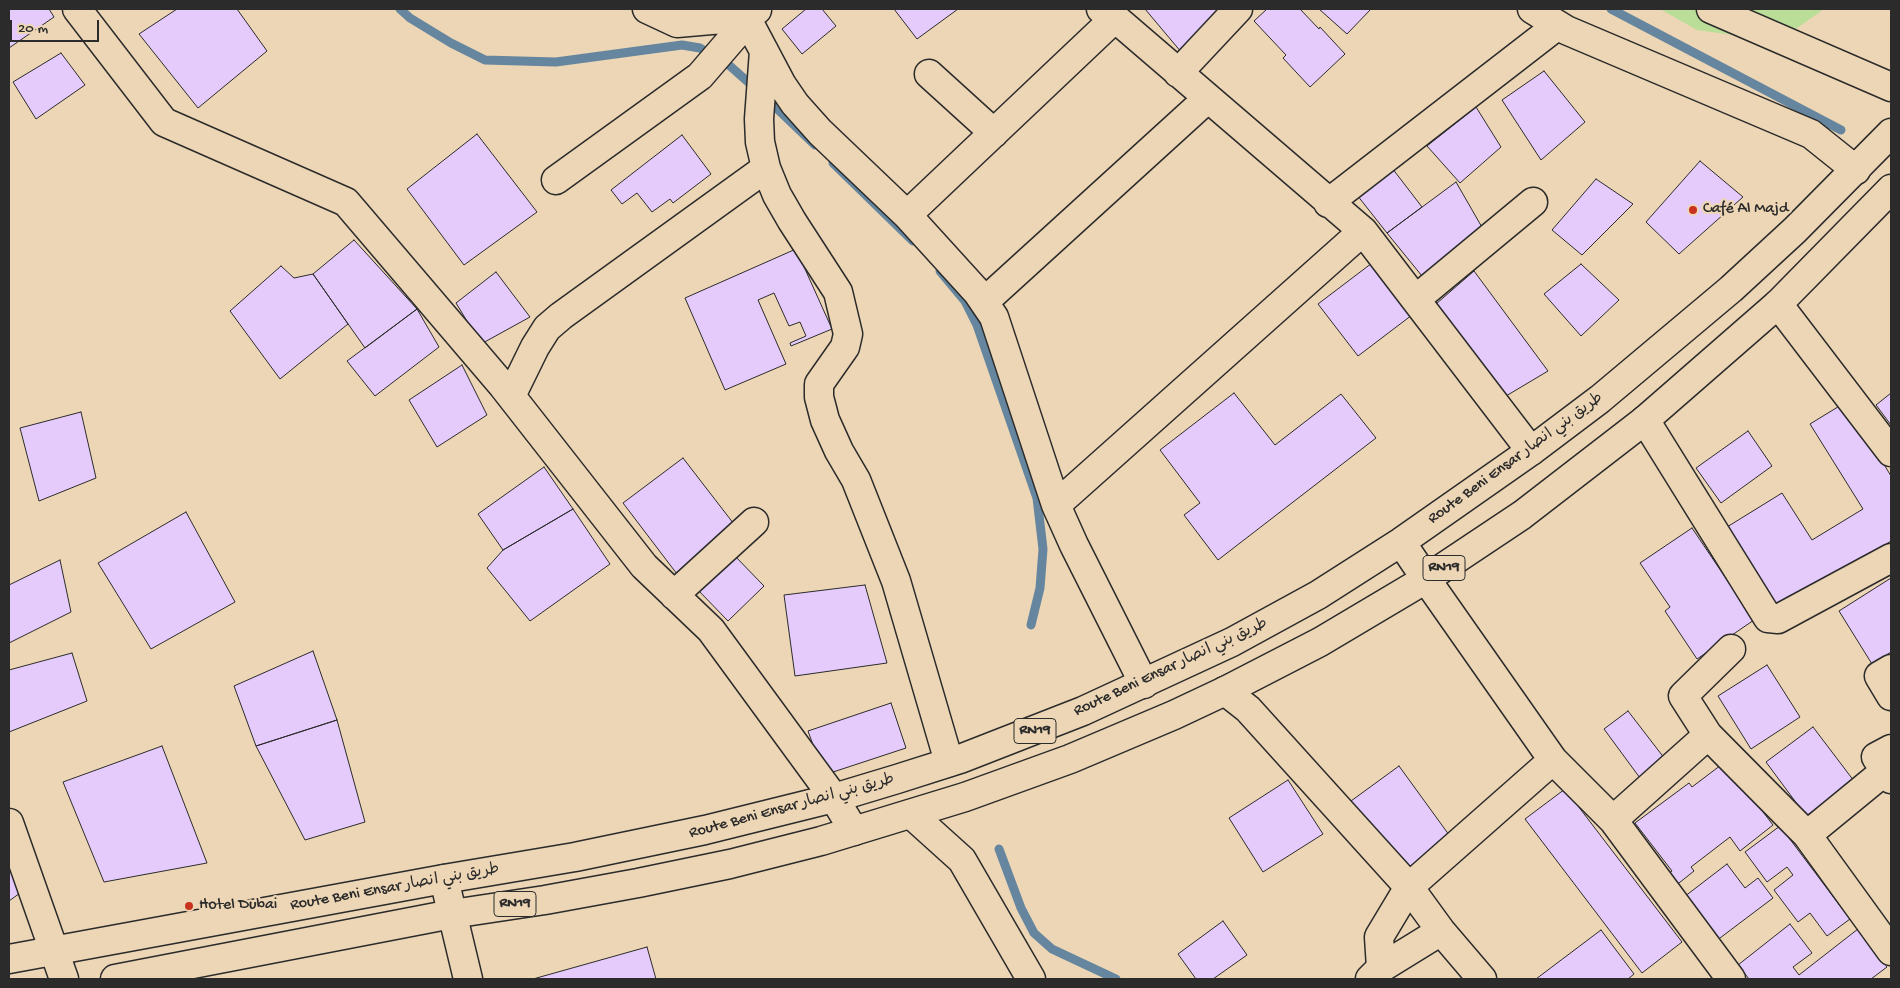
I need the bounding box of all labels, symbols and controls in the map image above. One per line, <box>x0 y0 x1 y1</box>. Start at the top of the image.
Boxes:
scale bar <box>12 10 101 42</box>
text: 20 m <box>18 20 48 38</box>
place label: Café Al Majd <box>1703 200 1788 220</box>
marker: Café Al Majd <box>1687 204 1699 216</box>
street label: Route Beni Ensar طريق بني انصار <box>1425 389 1607 529</box>
road number: RN19 <box>1423 556 1465 580</box>
street label: Route Beni Ensar طريق بني انصار <box>1071 615 1271 721</box>
road number: RN19 <box>1014 718 1056 744</box>
street label: Route Beni Ensar طريق بني انصار <box>687 770 897 844</box>
street label: Route Beni Ensar طريق بني انصار <box>289 860 501 916</box>
road number: RN19 <box>494 892 536 916</box>
place label: Hotel Dubai <box>199 896 277 916</box>
marker: Hotel Dubai <box>183 900 195 912</box>

